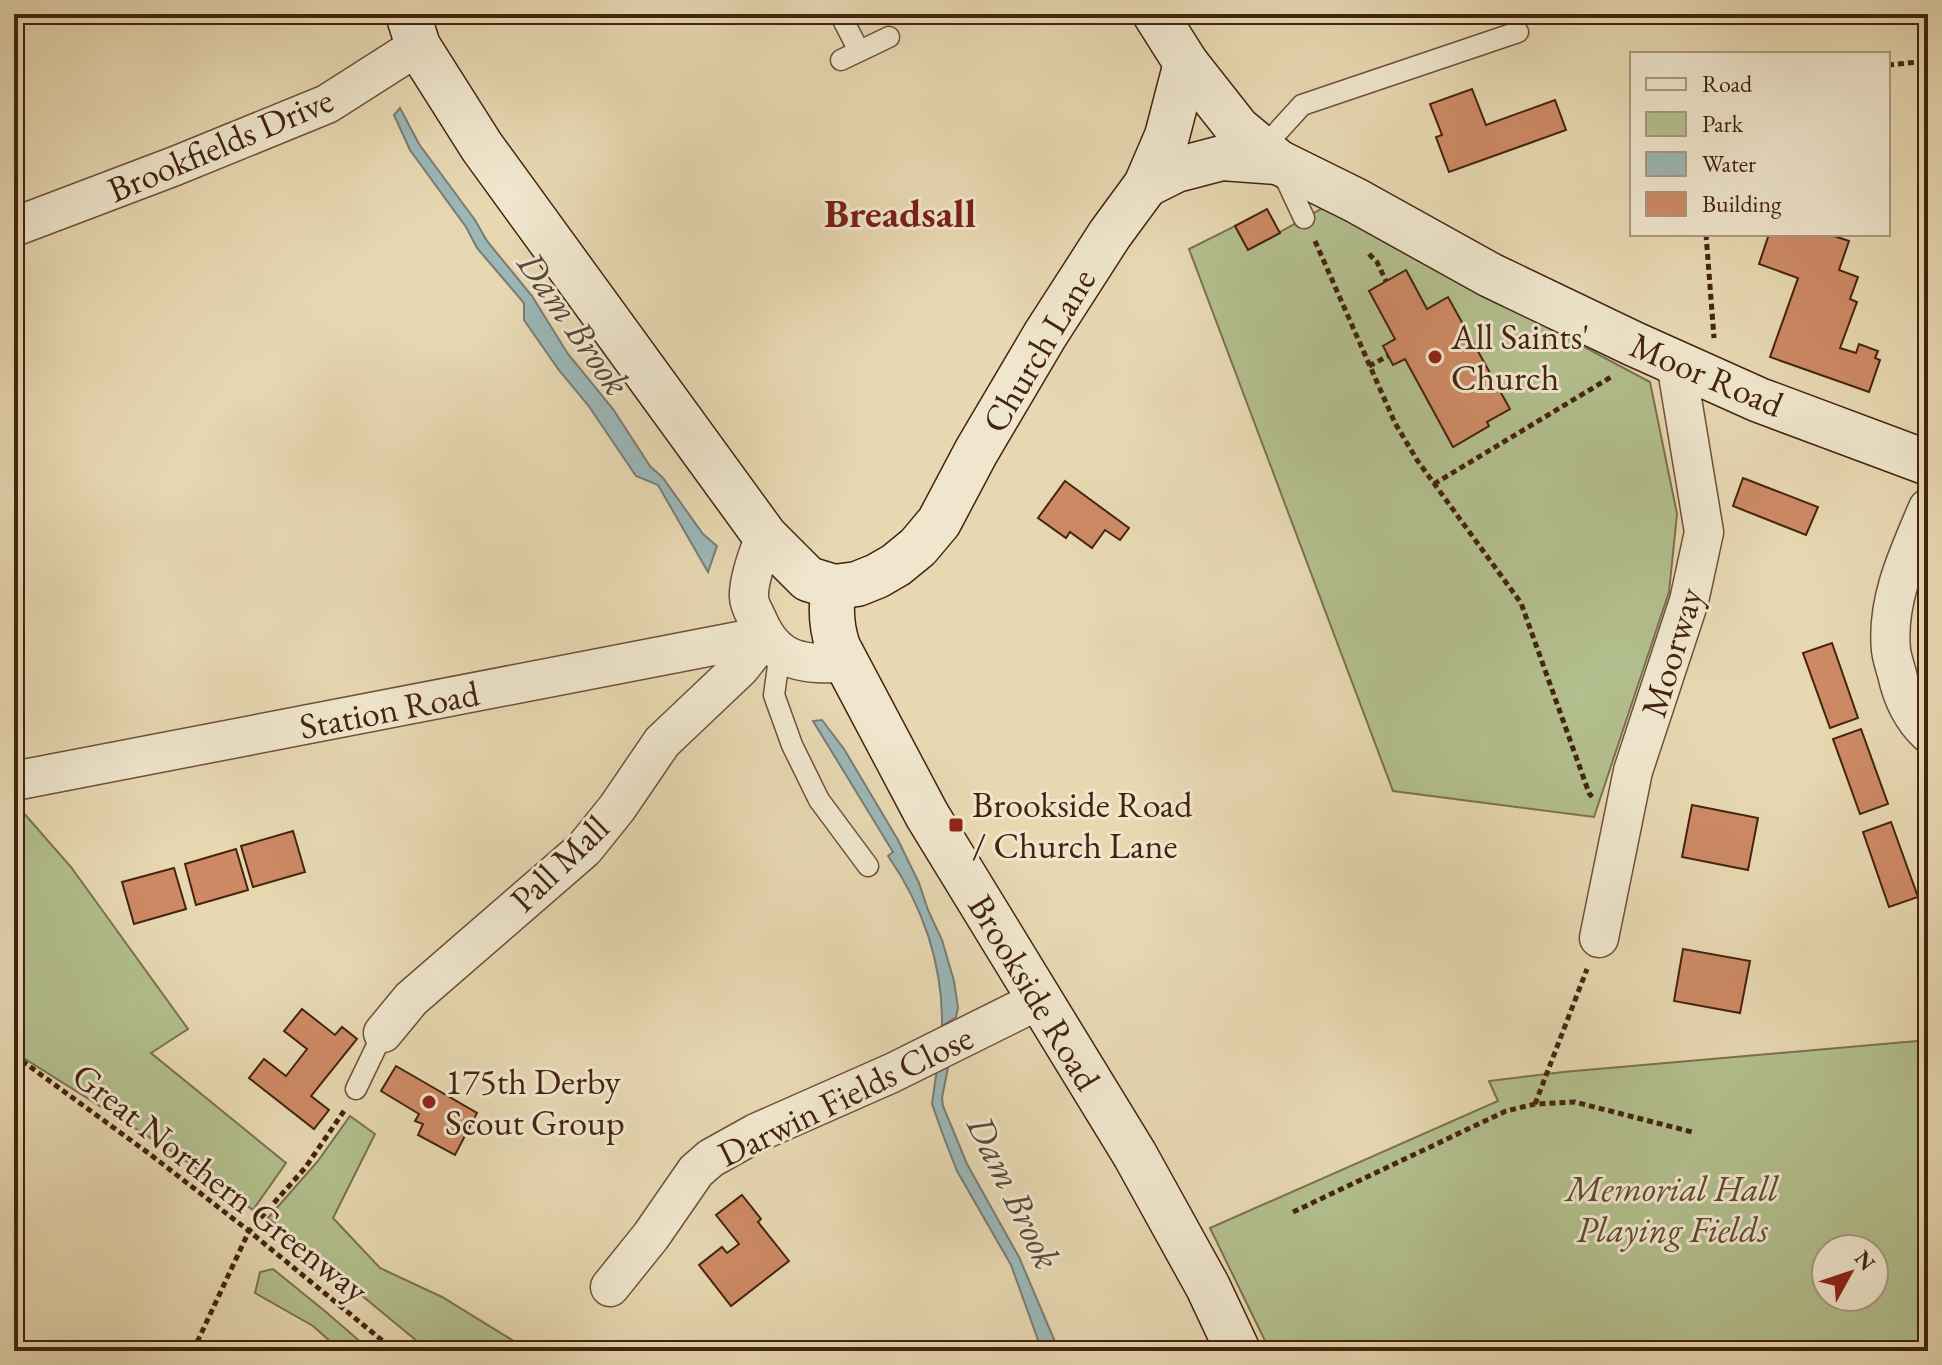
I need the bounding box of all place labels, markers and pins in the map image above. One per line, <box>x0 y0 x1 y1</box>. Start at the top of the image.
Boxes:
place label: All Saints' Church <box>1450 313 1589 401</box>
marker: All Saints' Church <box>1426 348 1444 366</box>
place label: Brookside Road / Church Lane <box>972 781 1193 869</box>
marker: Brookside Road / Church Lane <box>947 816 965 834</box>
place label: 175th Derby Scout Group <box>445 1058 625 1146</box>
marker: 175th Derby Scout Group <box>420 1093 438 1111</box>

